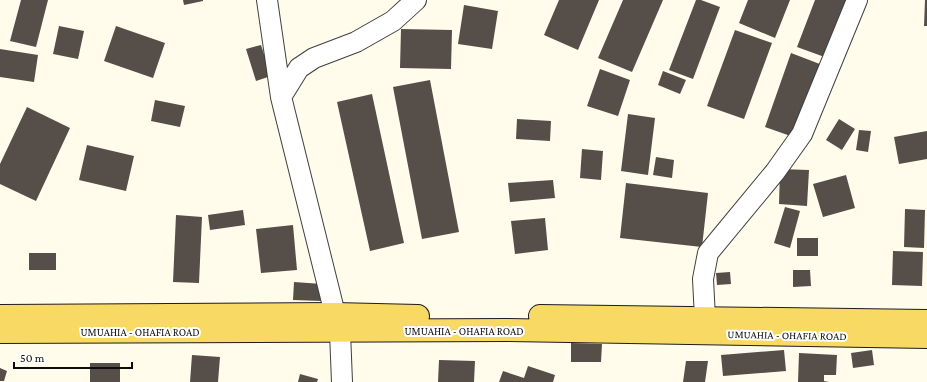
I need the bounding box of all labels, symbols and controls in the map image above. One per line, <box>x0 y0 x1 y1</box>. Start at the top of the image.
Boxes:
street label: UMUAHIA - OHAFIA ROAD <box>404 325 524 337</box>
street label: UMUAHIA - OHAFIA ROAD <box>80 326 200 338</box>
street label: UMUAHIA - OHAFIA ROAD <box>727 328 847 342</box>
scale bar <box>14 344 132 370</box>
text: 50 m <box>20 351 45 365</box>

